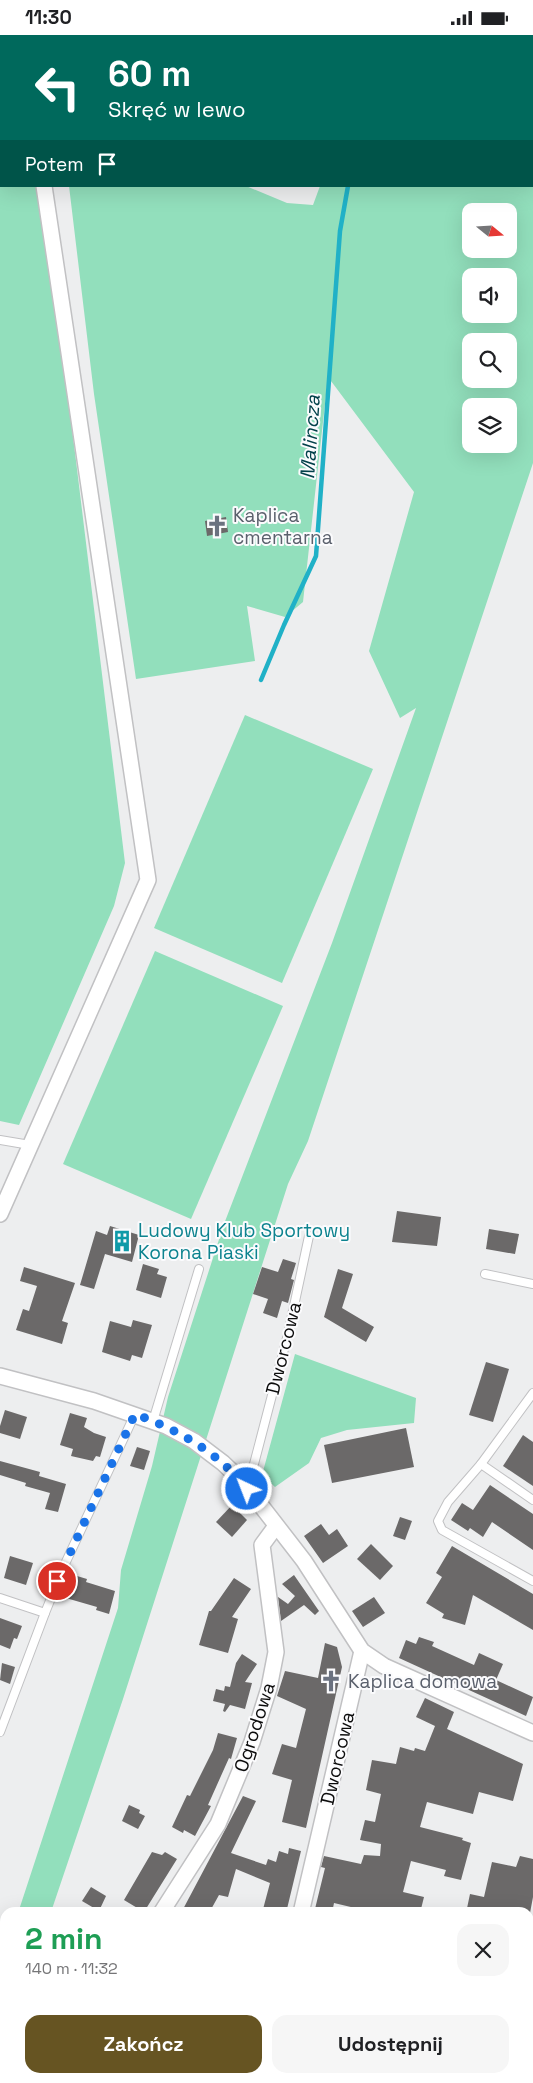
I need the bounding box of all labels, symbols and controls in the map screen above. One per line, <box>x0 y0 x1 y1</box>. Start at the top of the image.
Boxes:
text: 11:30 <box>25 5 72 30</box>
text: 60 m <box>108 52 191 96</box>
icon: left <box>25 55 90 120</box>
text: Skręć w lewo <box>108 95 246 123</box>
icon: arrive <box>93 150 121 178</box>
text: Potem <box>25 152 83 177</box>
north arrow <box>462 203 518 257</box>
map controls <box>462 203 517 453</box>
button: sound <box>462 268 517 323</box>
button: search <box>462 333 517 388</box>
water label: Malincza <box>294 394 326 480</box>
button: layers <box>462 398 517 453</box>
place label: Kaplica cmentarna <box>233 503 333 550</box>
church icon: Kaplica cmentarna <box>204 513 230 539</box>
place label: Ludowy Klub Sportowy Korona Piaski <box>138 1218 350 1265</box>
building icon: Ludowy Klub Sportowy Korona Piaski <box>109 1228 135 1254</box>
street label: Dworcowa <box>260 1299 307 1397</box>
position arrow <box>220 1462 272 1514</box>
pin <box>36 1560 78 1602</box>
icon: arrive <box>43 1567 71 1595</box>
church icon: Kaplica domowa <box>318 1668 344 1694</box>
place label: Kaplica domowa <box>348 1669 497 1694</box>
street label: Ogrodowa <box>228 1679 281 1775</box>
street label: Dworcowa <box>315 1709 360 1807</box>
text: 2 min <box>25 1919 103 1958</box>
button: close <box>457 1924 509 1976</box>
text: 140 m · 11:32 <box>25 1958 118 1979</box>
button: Zakończ <box>25 2015 262 2073</box>
button: Udostępnij <box>272 2015 509 2073</box>

